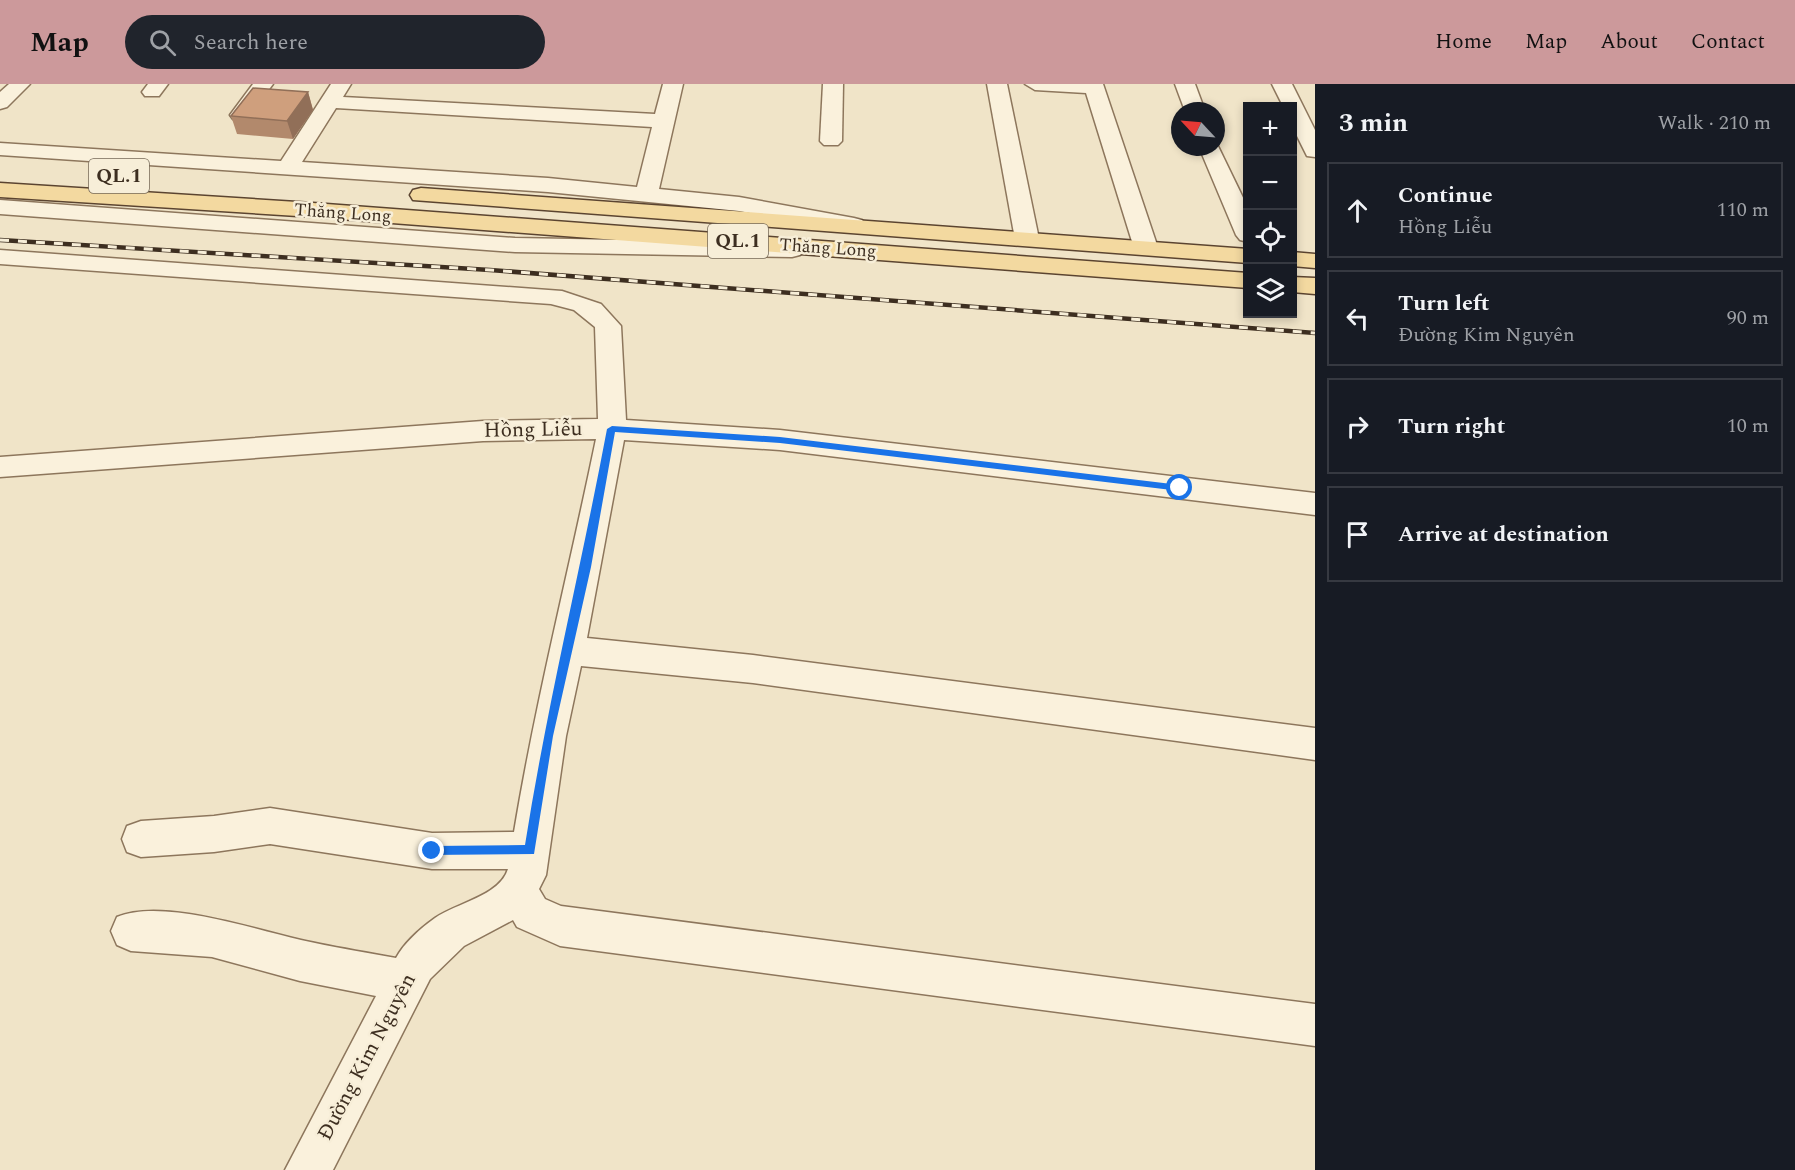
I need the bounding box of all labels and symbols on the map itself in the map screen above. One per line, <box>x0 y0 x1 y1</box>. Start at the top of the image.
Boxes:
north arrow <box>1171 102 1225 156</box>
road number: QL.1 <box>89 159 149 193</box>
street label: Thăng Long <box>294 196 392 230</box>
road number: QL.1 <box>708 224 768 258</box>
street label: Thăng Long <box>779 231 877 265</box>
street label: Hồng Liễu <box>483 413 583 447</box>
route start <box>1166 474 1192 500</box>
route end <box>418 837 444 863</box>
street label: Đường Kim Nguyên <box>309 968 425 1146</box>

